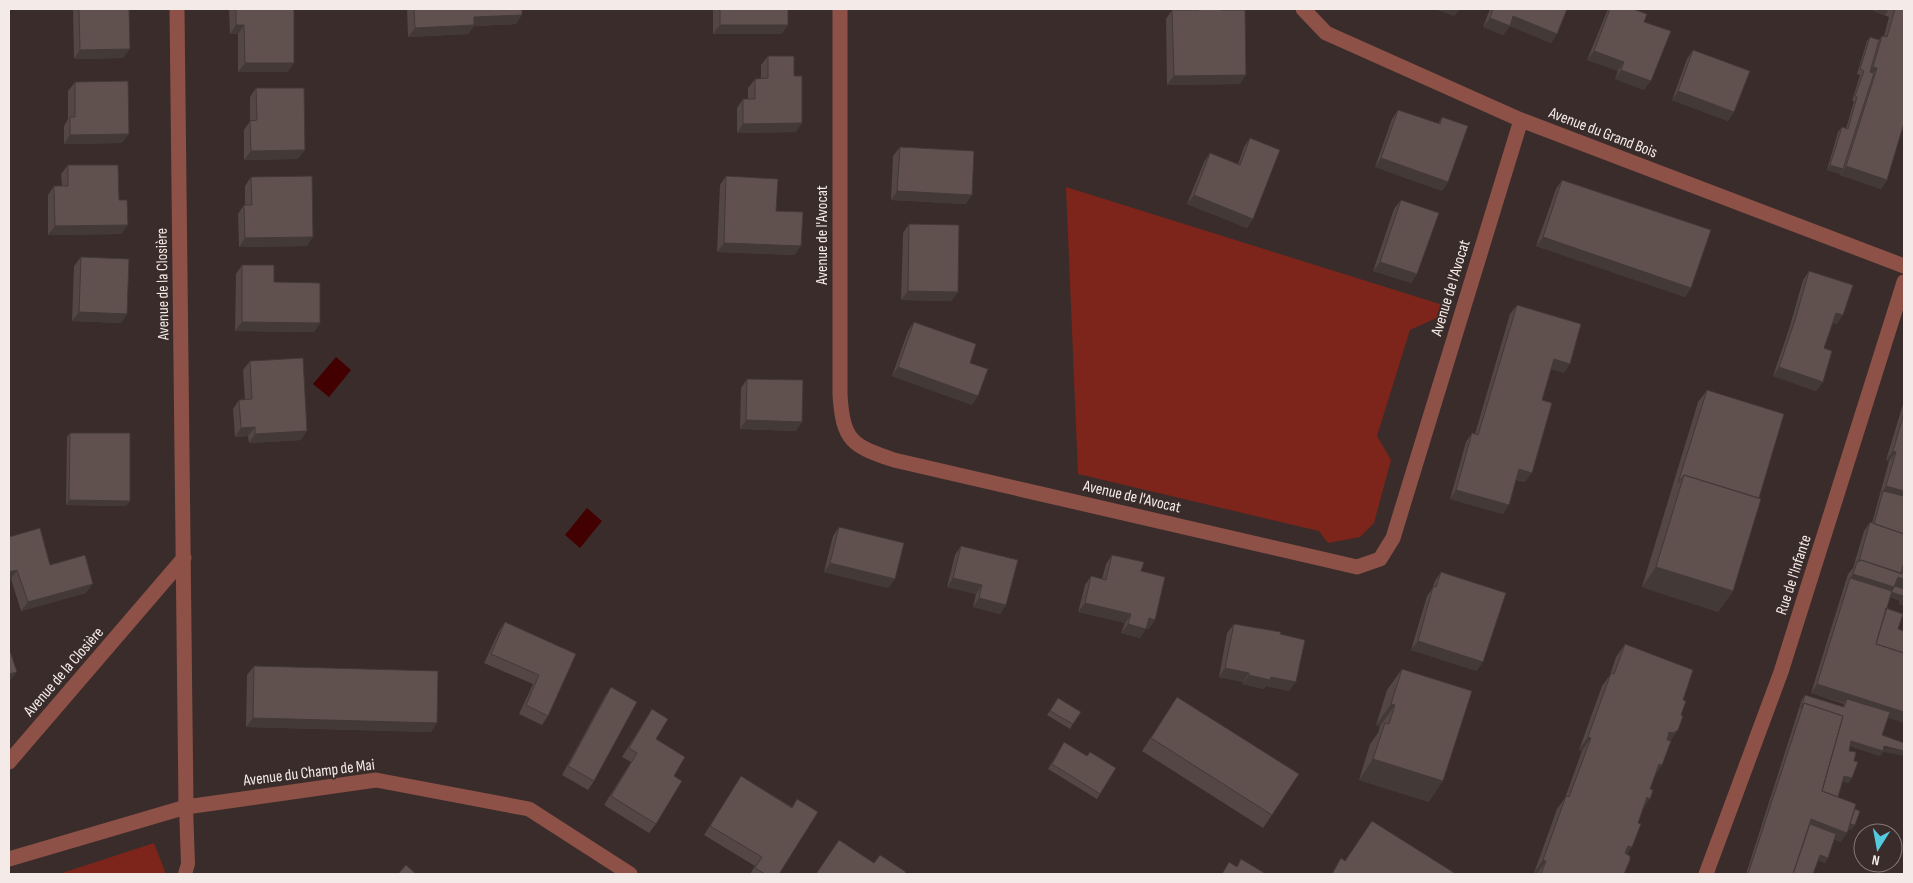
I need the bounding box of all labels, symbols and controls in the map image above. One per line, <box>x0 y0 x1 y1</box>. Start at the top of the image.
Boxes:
street label: Avenue du Grand Bois <box>1545 103 1660 162</box>
street label: Avenue de l'Avocat <box>813 185 832 286</box>
street label: Avenue de la Closière <box>153 228 173 341</box>
street label: Avenue de l'Avocat <box>1427 238 1475 339</box>
street label: Avenue de l'Avocat <box>1080 476 1183 517</box>
street label: Rue de l'Infante <box>1772 533 1816 617</box>
street label: Avenue de la Closière <box>19 623 108 721</box>
street label: Avenue du Champ de Mai <box>241 756 376 791</box>
north arrow <box>1853 823 1903 873</box>
text: N <box>1870 851 1881 869</box>

